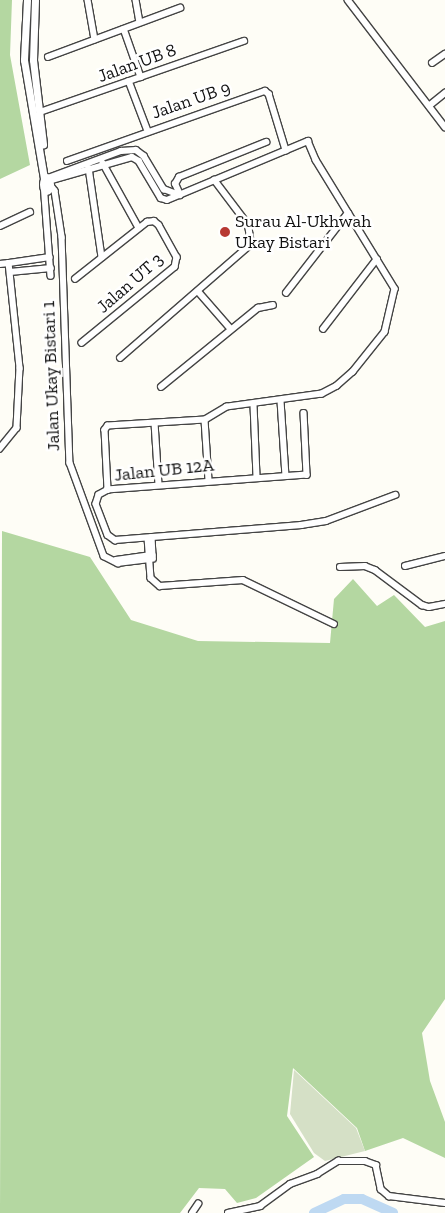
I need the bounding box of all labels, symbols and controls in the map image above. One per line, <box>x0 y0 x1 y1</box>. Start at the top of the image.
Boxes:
street label: Jalan UB 8 <box>95 39 179 87</box>
street label: Jalan UB 9 <box>149 76 233 124</box>
place label: Surau Al-Ukhwah Ukay Bistari <box>235 211 372 253</box>
marker: Surau Al-Ukhwah Ukay Bistari <box>219 226 231 238</box>
street label: Jalan UT 3 <box>92 248 168 318</box>
street label: Jalan Ukay Bistari 1 <box>38 300 64 452</box>
street label: Jalan UB 12A <box>113 454 215 486</box>

